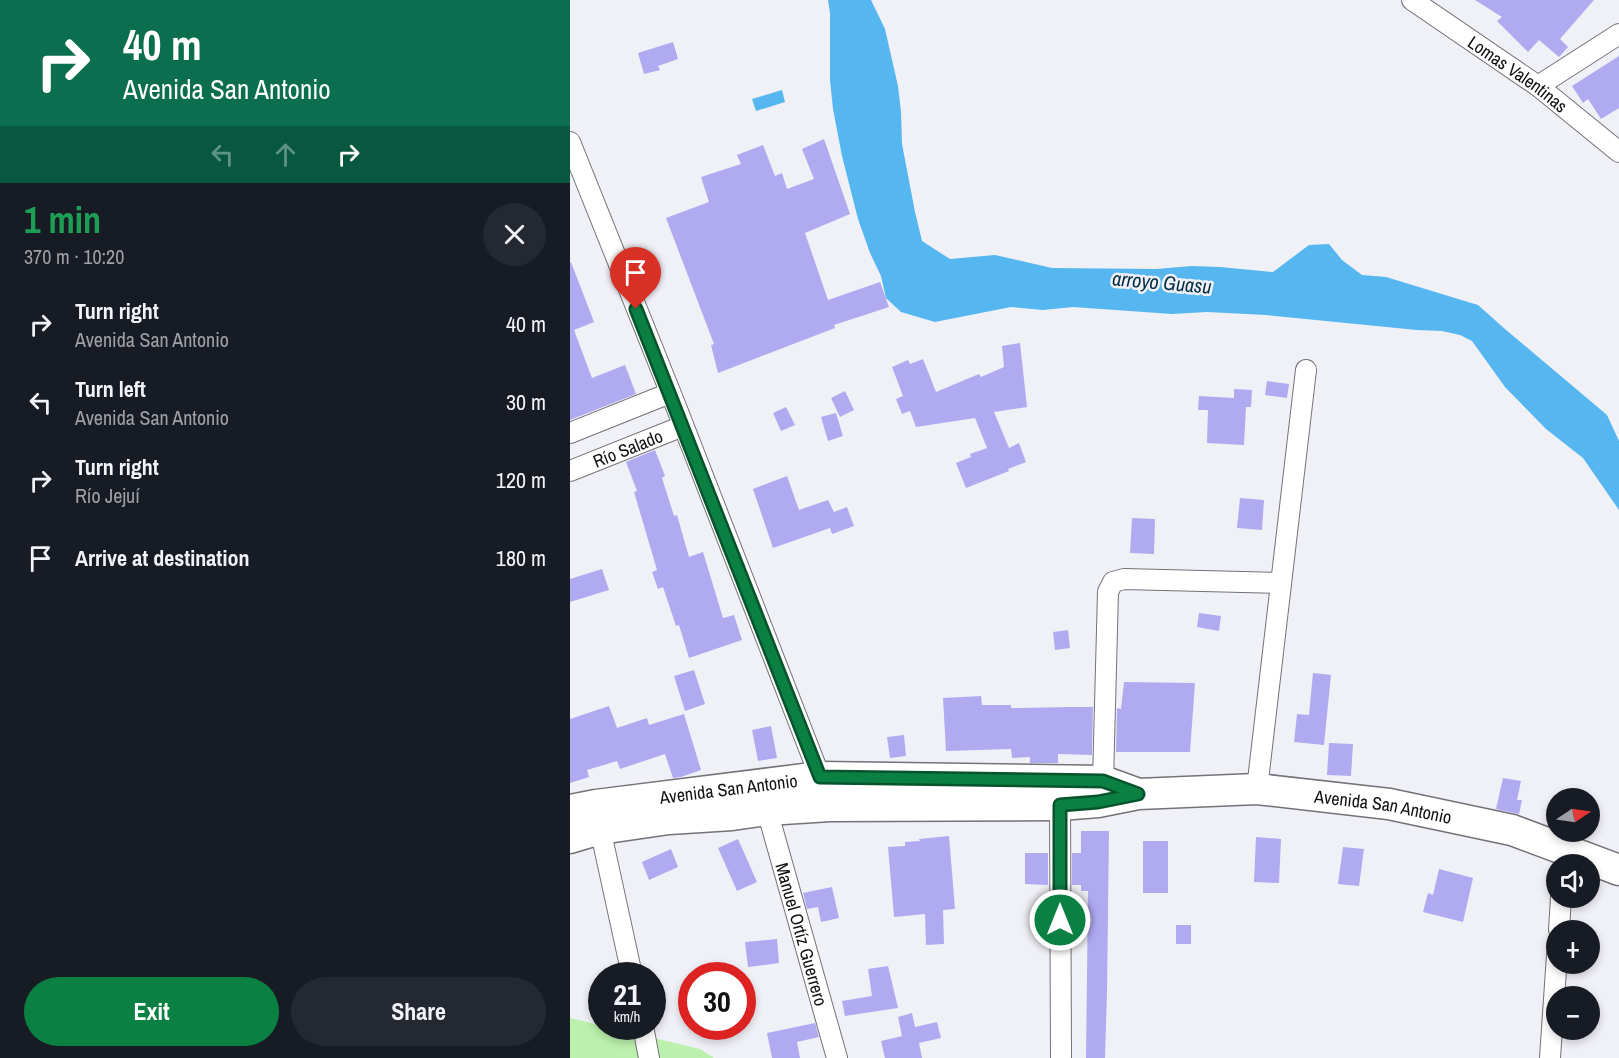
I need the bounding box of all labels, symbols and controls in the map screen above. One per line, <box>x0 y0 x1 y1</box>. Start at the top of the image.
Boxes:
text: 40 m <box>123 17 202 73</box>
icon: right <box>24 24 102 102</box>
street label: Lomas Valentinas <box>1463 29 1573 118</box>
text: Avenida San Antonio <box>123 71 331 107</box>
icon: left <box>206 138 239 171</box>
icon: ahead <box>269 138 302 171</box>
icon: right <box>332 138 365 171</box>
text: 1 min <box>24 196 101 244</box>
button: close <box>483 203 546 266</box>
text: 370 m · 10:20 <box>24 243 124 270</box>
pin <box>610 247 661 309</box>
icon: arrive <box>619 256 652 289</box>
water label: arroyo Guasu <box>1111 264 1213 300</box>
text: Turn right <box>75 296 159 326</box>
icon: right <box>24 308 57 341</box>
text: 40 m <box>506 309 546 339</box>
text: Avenida San Antonio <box>75 326 229 353</box>
text: Turn left <box>75 374 146 404</box>
icon: left <box>24 386 57 419</box>
text: 30 m <box>506 387 546 417</box>
text: Avenida San Antonio <box>75 404 229 431</box>
street label: Río Salado <box>589 423 666 473</box>
text: Turn right <box>75 452 159 482</box>
icon: right <box>24 464 57 497</box>
text: 120 m <box>496 465 546 495</box>
text: Río Jejuí <box>75 482 140 509</box>
icon: arrive <box>24 542 57 575</box>
text: Arrive at destination <box>75 543 249 573</box>
text: 180 m <box>496 543 546 573</box>
street label: Avenida San Antonio <box>657 767 799 810</box>
street label: Avenida San Antonio <box>1312 783 1454 829</box>
north arrow <box>1546 788 1600 842</box>
map controls <box>1546 788 1600 1040</box>
button: sound <box>1546 854 1600 908</box>
street label: Manuel Ortíz Guerrero <box>770 860 834 1009</box>
position arrow <box>1028 888 1092 952</box>
button: + <box>1546 920 1600 974</box>
speed limit sign: 30 <box>678 962 756 1040</box>
text: 21 <box>613 974 641 1014</box>
button: Exit <box>24 977 279 1046</box>
button: Share <box>291 977 546 1046</box>
button: − <box>1546 986 1600 1040</box>
text: km/h <box>614 1006 640 1027</box>

